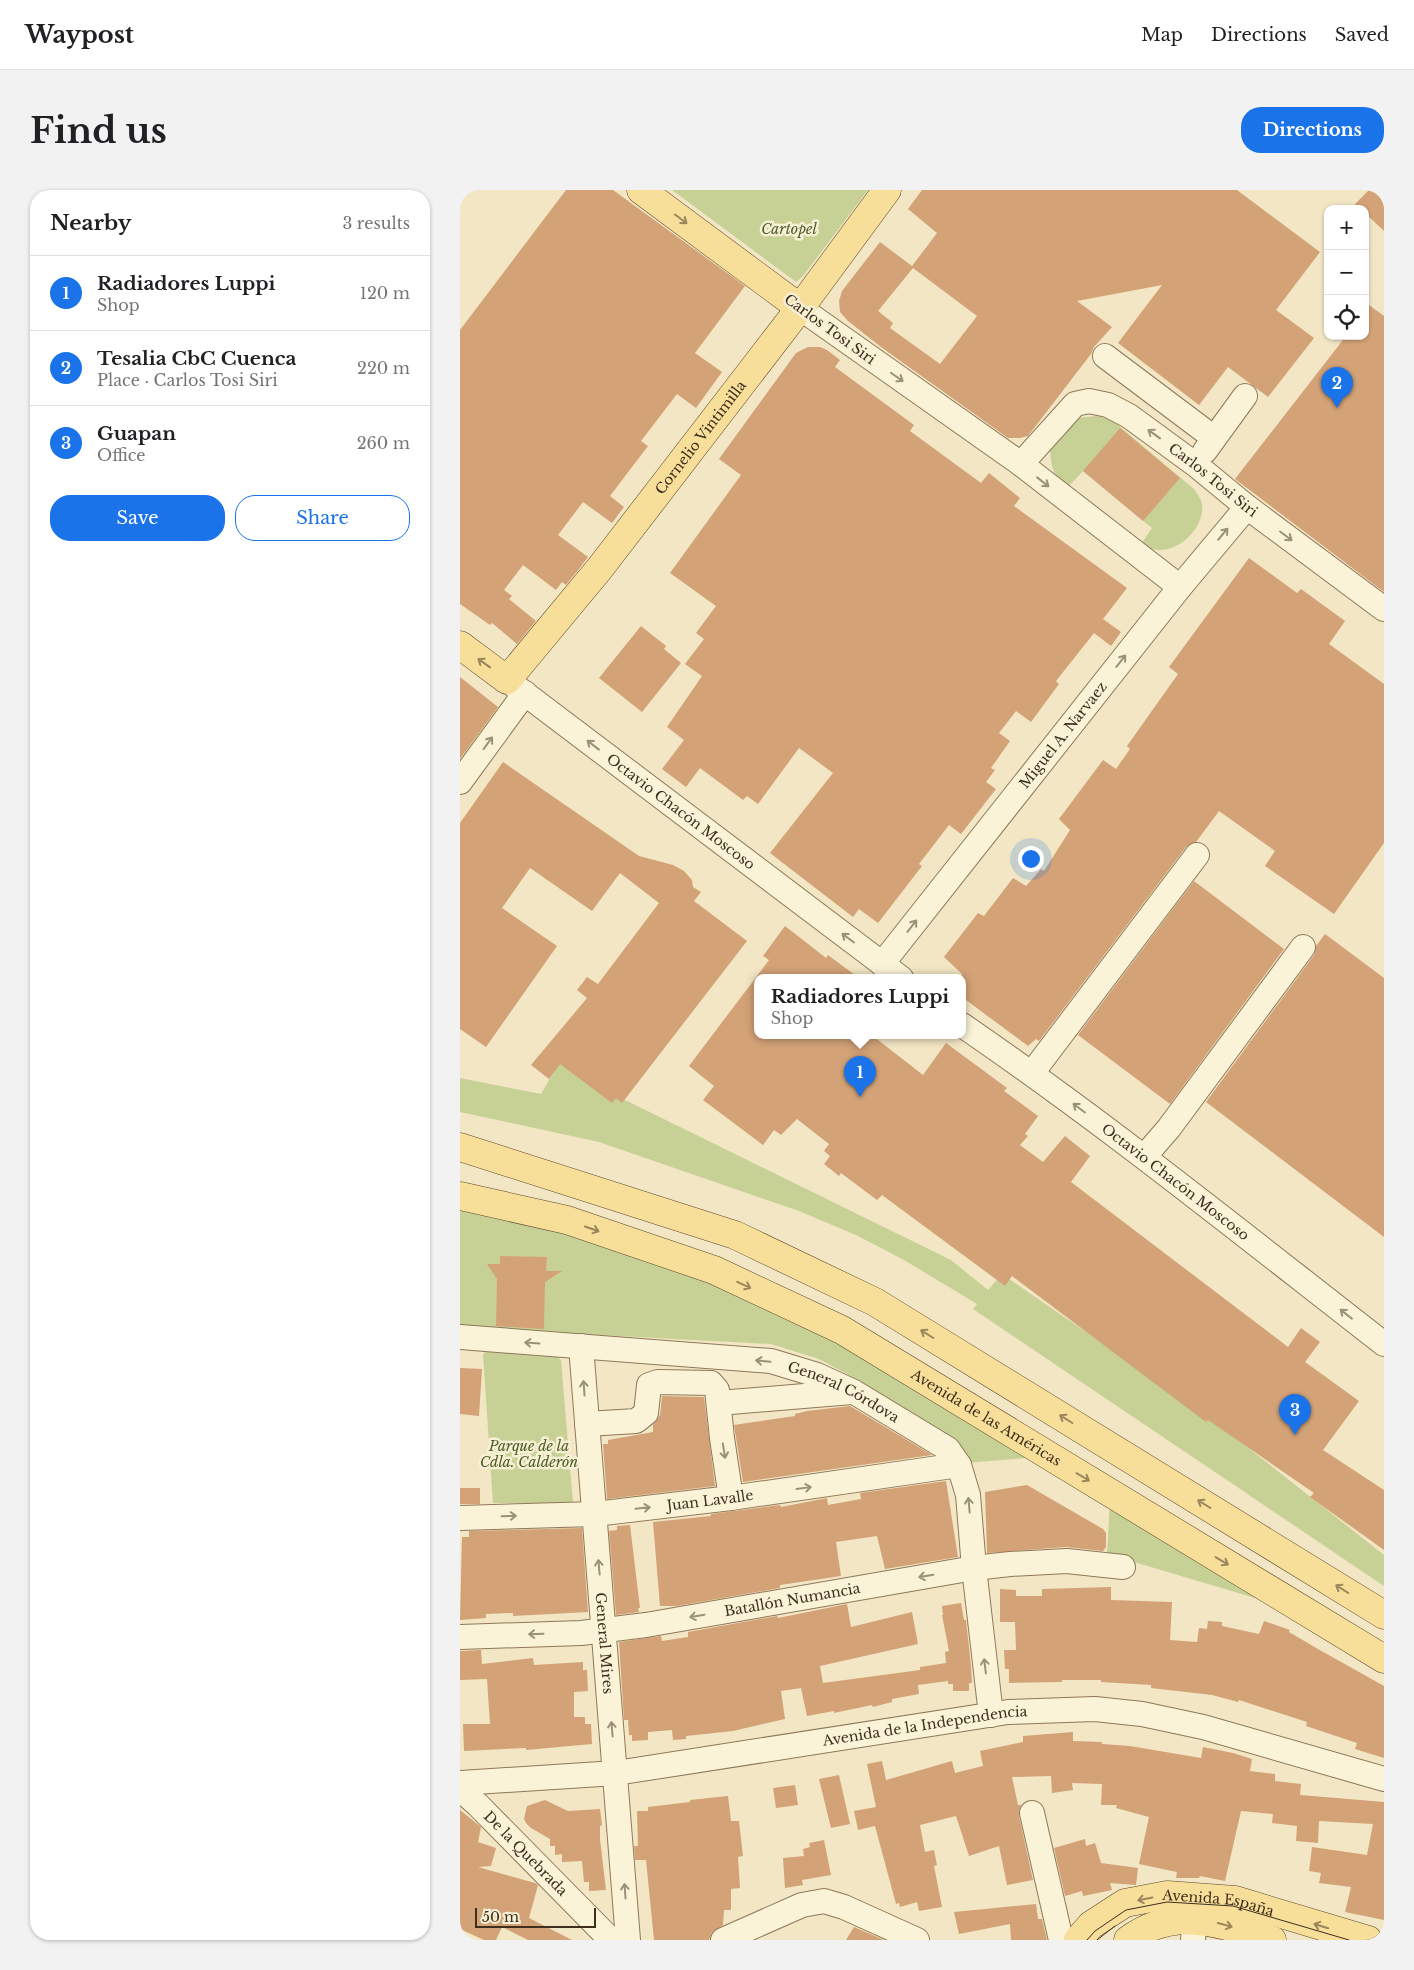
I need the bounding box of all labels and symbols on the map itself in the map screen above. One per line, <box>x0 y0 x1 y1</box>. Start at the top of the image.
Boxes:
one-way arrow <box>674 214 688 224</box>
park label: Cartopel <box>761 220 817 238</box>
street label: Carlos Tosi Siri <box>781 290 879 368</box>
pin: 2 <box>1321 367 1353 408</box>
one-way arrow <box>890 372 904 382</box>
street label: Cornelio Vintimilla <box>651 377 750 498</box>
one-way arrow <box>1147 429 1161 439</box>
street label: Carlos Tosi Siri <box>1165 439 1261 521</box>
one-way arrow <box>1036 476 1049 487</box>
one-way arrow <box>1218 528 1229 541</box>
one-way arrow <box>1279 531 1292 542</box>
one-way arrow <box>1116 655 1127 668</box>
one-way arrow <box>478 657 491 668</box>
street label: Miguel A. Narvaez <box>1015 678 1111 792</box>
one-way arrow <box>483 737 494 750</box>
one-way arrow <box>587 740 600 751</box>
street label: Octavio Chacón Moscoso <box>603 750 759 873</box>
your location <box>1018 846 1044 872</box>
one-way arrow <box>906 919 917 932</box>
one-way arrow <box>842 933 855 944</box>
pin: 1 <box>844 1056 876 1097</box>
one-way arrow <box>1072 1103 1086 1113</box>
street label: Octavio Chacón Moscoso <box>1098 1119 1253 1244</box>
one-way arrow <box>584 1224 600 1234</box>
one-way arrow <box>737 1280 752 1290</box>
one-way arrow <box>1339 1309 1352 1320</box>
one-way arrow <box>921 1328 935 1338</box>
one-way arrow <box>525 1338 541 1347</box>
one-way arrow <box>755 1356 771 1366</box>
street label: General Córdova <box>785 1358 903 1427</box>
street label: Avenida de las Américas <box>907 1365 1065 1470</box>
one-way arrow <box>580 1380 589 1396</box>
pin: 3 <box>1279 1394 1311 1435</box>
one-way arrow <box>1059 1414 1073 1424</box>
park label: Parque de la Cdla. Calderón <box>480 1437 578 1471</box>
one-way arrow <box>719 1443 729 1459</box>
one-way arrow <box>1076 1472 1090 1482</box>
one-way arrow <box>796 1482 812 1492</box>
street label: Juan Lavalle <box>664 1486 755 1515</box>
one-way arrow <box>964 1497 974 1513</box>
one-way arrow <box>1198 1499 1212 1509</box>
one-way arrow <box>635 1503 651 1513</box>
one-way arrow <box>500 1511 516 1521</box>
one-way arrow <box>1215 1556 1229 1566</box>
one-way arrow <box>594 1560 604 1576</box>
one-way arrow <box>918 1572 934 1582</box>
street label: Batallón Numancia <box>723 1579 862 1620</box>
one-way arrow <box>1336 1584 1350 1594</box>
street label: General Mires <box>592 1592 617 1695</box>
one-way arrow <box>689 1612 705 1622</box>
one-way arrow <box>528 1630 544 1639</box>
one-way arrow <box>980 1659 990 1675</box>
street label: Avenida de la Independencia <box>820 1702 1028 1750</box>
one-way arrow <box>607 1722 617 1738</box>
street label: De la Quebrada <box>480 1807 572 1900</box>
one-way arrow <box>620 1884 630 1900</box>
street label: Avenida España <box>1161 1886 1276 1920</box>
one-way arrow <box>1138 1895 1154 1904</box>
scale bar <box>475 1905 596 1928</box>
one-way arrow <box>1216 1921 1232 1930</box>
one-way arrow <box>1313 1921 1329 1931</box>

